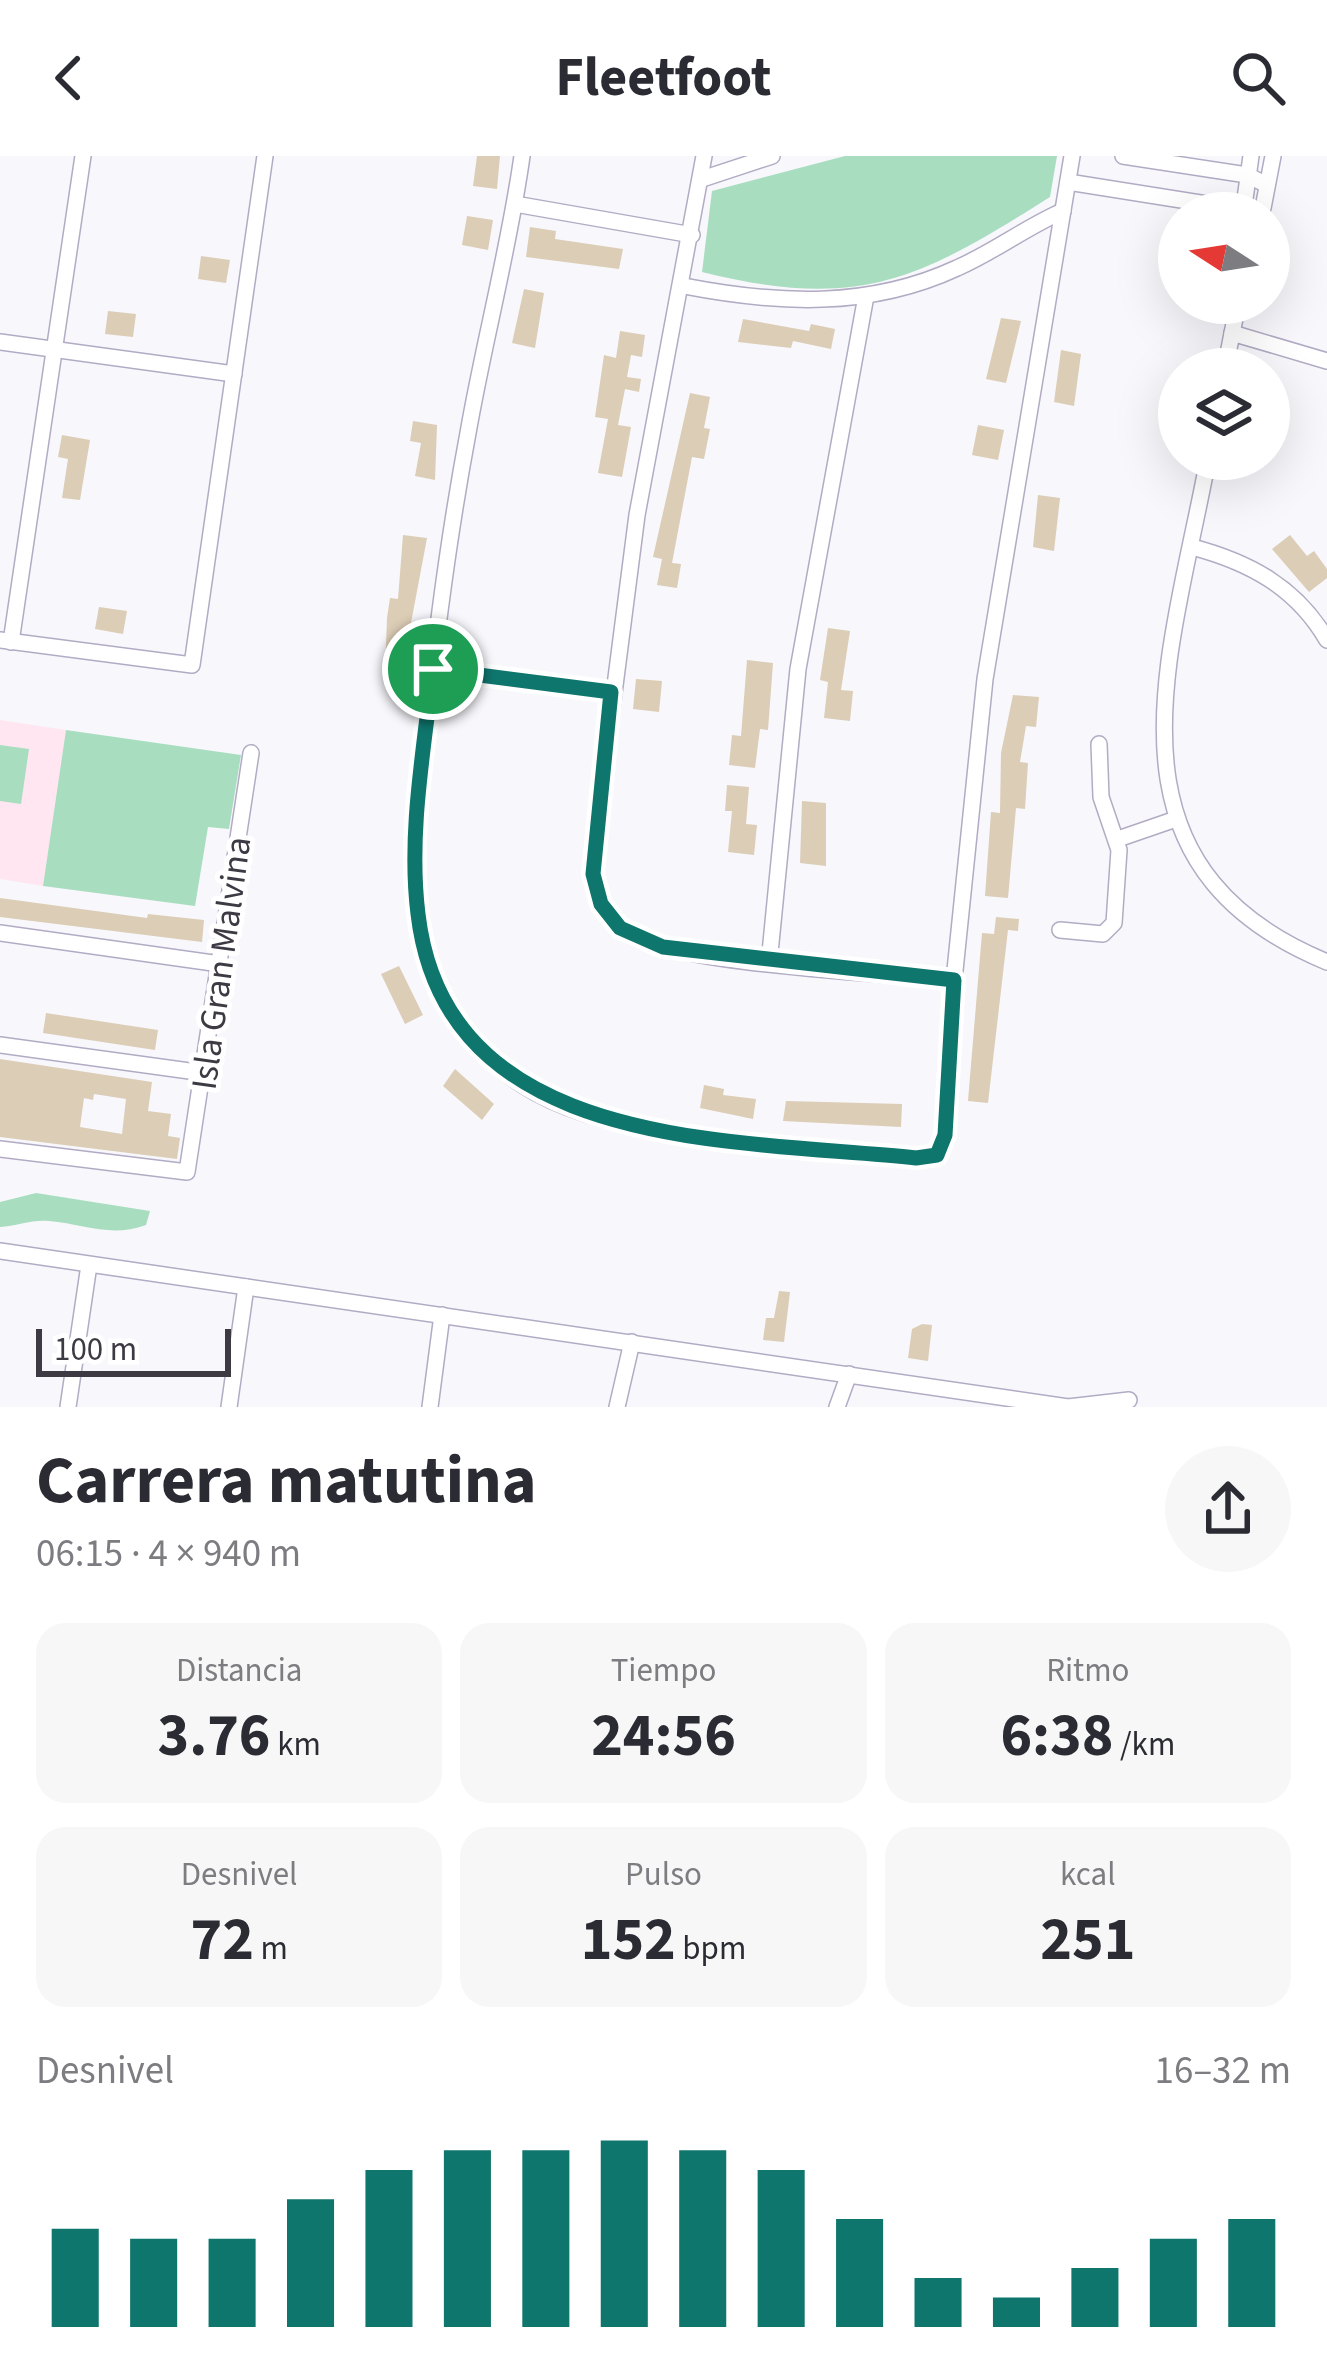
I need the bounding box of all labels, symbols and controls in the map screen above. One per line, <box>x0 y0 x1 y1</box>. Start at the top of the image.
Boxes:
text: Fleetfoot <box>555 40 772 117</box>
icon: back <box>36 45 102 111</box>
icon: search <box>1225 45 1291 111</box>
north arrow <box>1158 192 1290 324</box>
map controls <box>1158 192 1290 480</box>
button: layers <box>1158 348 1290 480</box>
pin <box>382 618 484 720</box>
icon: arrive <box>400 636 466 702</box>
street label: Isla Gran Malvina <box>178 833 264 1093</box>
scale bar <box>36 1323 231 1376</box>
text: 100 m <box>54 1326 137 1373</box>
text: Carrera matutina <box>36 1434 537 1528</box>
button: share <box>1165 1446 1291 1572</box>
text: 06:15 · 4 × 940 m <box>36 1526 301 1582</box>
text: Distancia <box>176 1647 302 1694</box>
text: Tiempo <box>611 1647 716 1694</box>
text: Ritmo <box>1046 1647 1129 1694</box>
text: 3.76 <box>157 1694 271 1779</box>
text: 24:56 <box>591 1694 736 1779</box>
text: 6:38 <box>1000 1694 1113 1779</box>
text: km <box>271 1721 321 1768</box>
text: /km <box>1113 1721 1175 1768</box>
text: Desnivel <box>181 1851 298 1898</box>
text: Pulso <box>625 1851 702 1898</box>
text: kcal <box>1060 1851 1116 1898</box>
text: 72 <box>190 1898 254 1983</box>
text: 152 <box>581 1898 676 1983</box>
text: 251 <box>1040 1898 1135 1983</box>
text: m <box>254 1925 288 1972</box>
text: bpm <box>676 1925 746 1972</box>
text: Desnivel <box>36 2043 174 2099</box>
text: 16–32 m <box>1155 2043 1291 2099</box>

